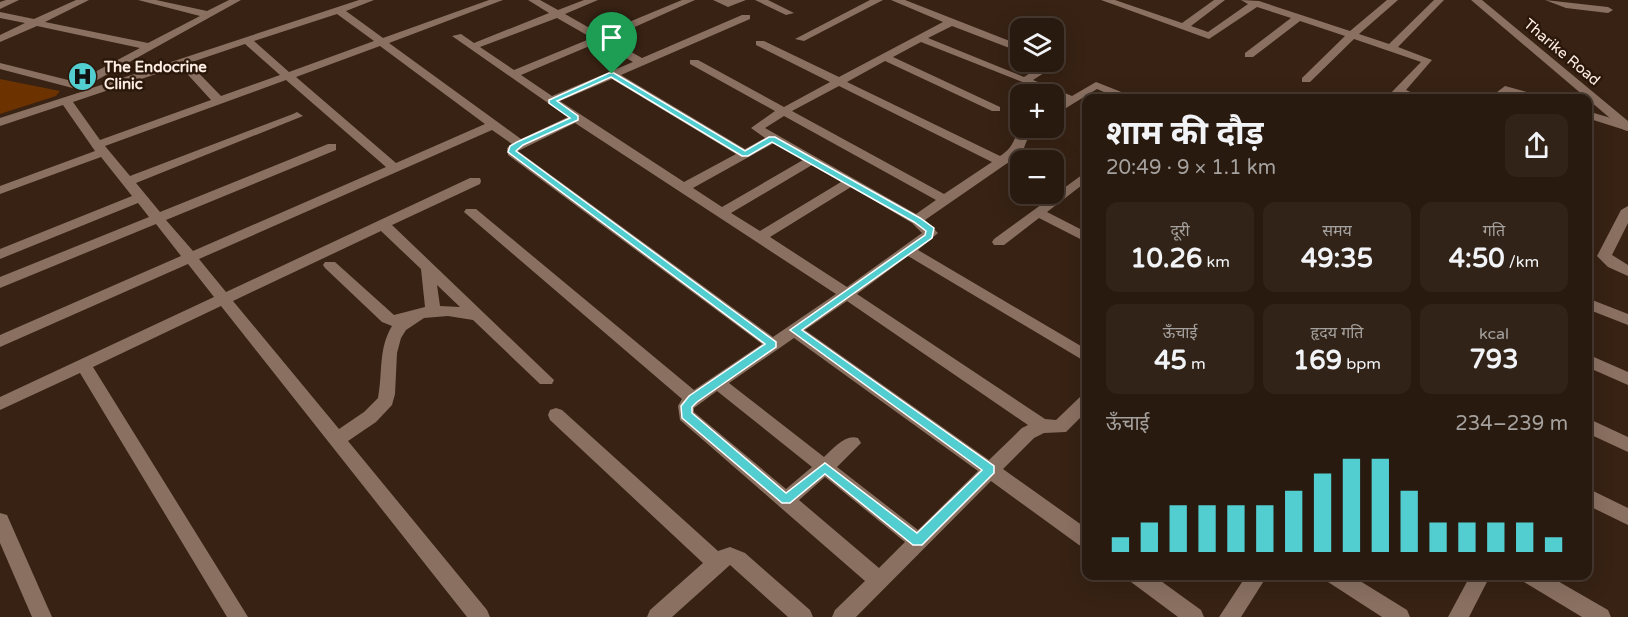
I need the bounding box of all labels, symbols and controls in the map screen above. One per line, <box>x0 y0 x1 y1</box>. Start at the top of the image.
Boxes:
pin <box>586 12 637 74</box>
street label: Tharike Road <box>1520 15 1604 89</box>
map controls <box>1010 18 1064 204</box>
button: layers <box>1010 18 1064 72</box>
icon: arrive <box>595 21 628 54</box>
place label: The Endocrine Clinic <box>103 58 207 93</box>
hospital icon: The Endocrine Clinic <box>67 60 99 92</box>
button: + <box>1010 84 1064 138</box>
text: शाम की दौड़ <box>1106 114 1264 153</box>
button: share <box>1505 114 1568 177</box>
button: − <box>1010 150 1064 204</box>
text: 20:49 · 9 × 1.1 km <box>1106 156 1276 180</box>
text: दूरी <box>1170 221 1190 241</box>
text: समय <box>1322 221 1352 241</box>
text: गति <box>1483 221 1505 241</box>
text: 10.26 <box>1130 243 1202 274</box>
text: 49:35 <box>1301 243 1373 274</box>
text: 4:50 <box>1449 243 1505 274</box>
text: km <box>1202 252 1230 272</box>
text: /km <box>1505 252 1539 272</box>
text: ऊँचाई <box>1163 323 1197 343</box>
text: हृदय गति <box>1310 323 1364 343</box>
text: kcal <box>1479 324 1509 344</box>
text: 793 <box>1470 344 1518 375</box>
text: 45 <box>1154 345 1187 376</box>
text: 169 <box>1293 345 1342 376</box>
text: m <box>1187 354 1206 374</box>
text: bpm <box>1342 354 1381 374</box>
text: ऊँचाई <box>1106 412 1149 436</box>
text: 234–239 m <box>1455 412 1568 436</box>

